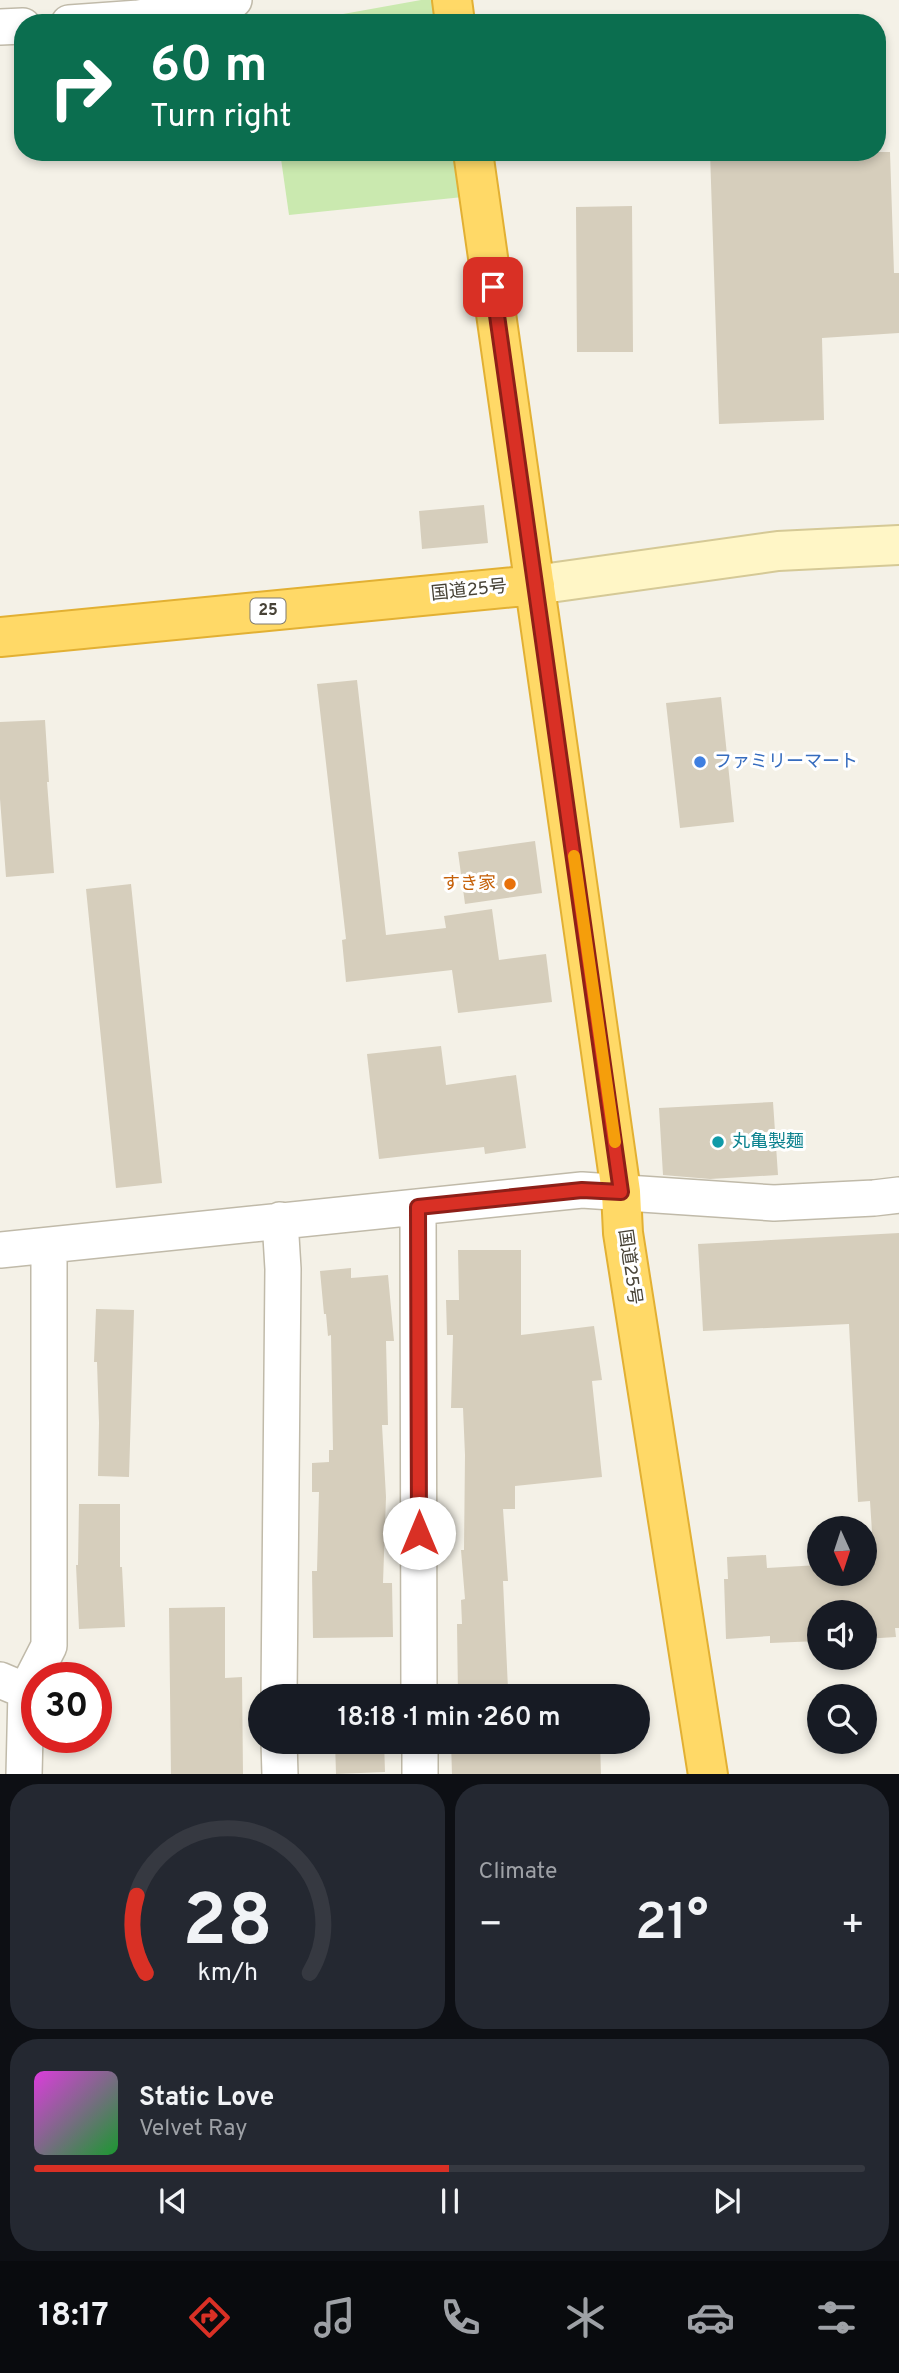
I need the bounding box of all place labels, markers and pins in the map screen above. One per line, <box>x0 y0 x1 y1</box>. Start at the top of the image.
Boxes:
pin <box>463 257 523 317</box>
place label: ファミリーマート <box>714 751 858 774</box>
marker: ファミリーマート <box>692 754 708 770</box>
place label: すき家 <box>442 873 496 896</box>
marker: すき家 <box>502 876 518 892</box>
place label: 丸亀製麺 <box>732 1131 804 1154</box>
marker: 丸亀製麺 <box>710 1134 726 1150</box>

